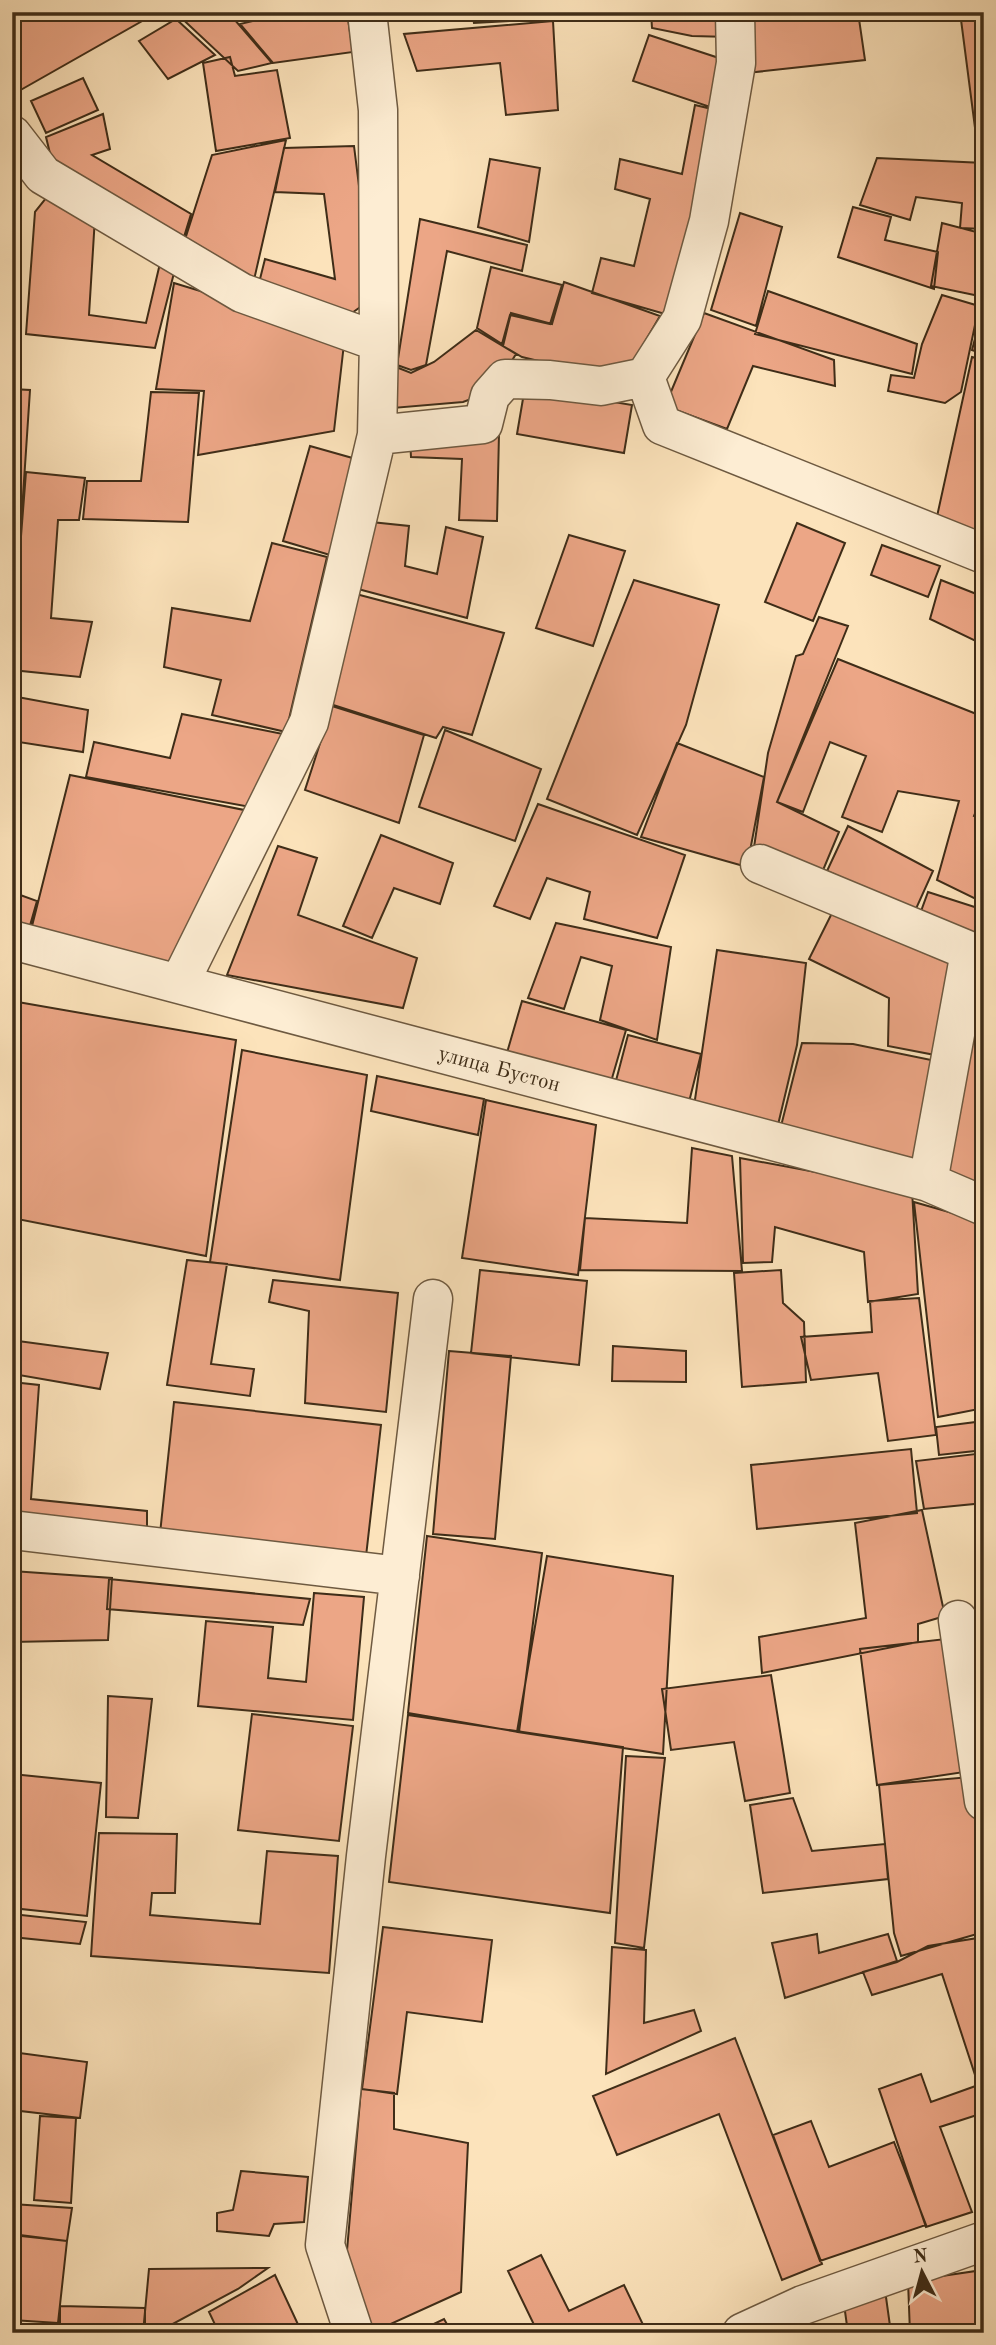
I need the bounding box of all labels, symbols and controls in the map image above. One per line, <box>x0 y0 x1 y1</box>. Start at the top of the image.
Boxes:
street label: улица Бустон <box>436 1044 562 1096</box>
north arrow <box>888 2236 958 2306</box>
text: N <box>912 2247 929 2268</box>

